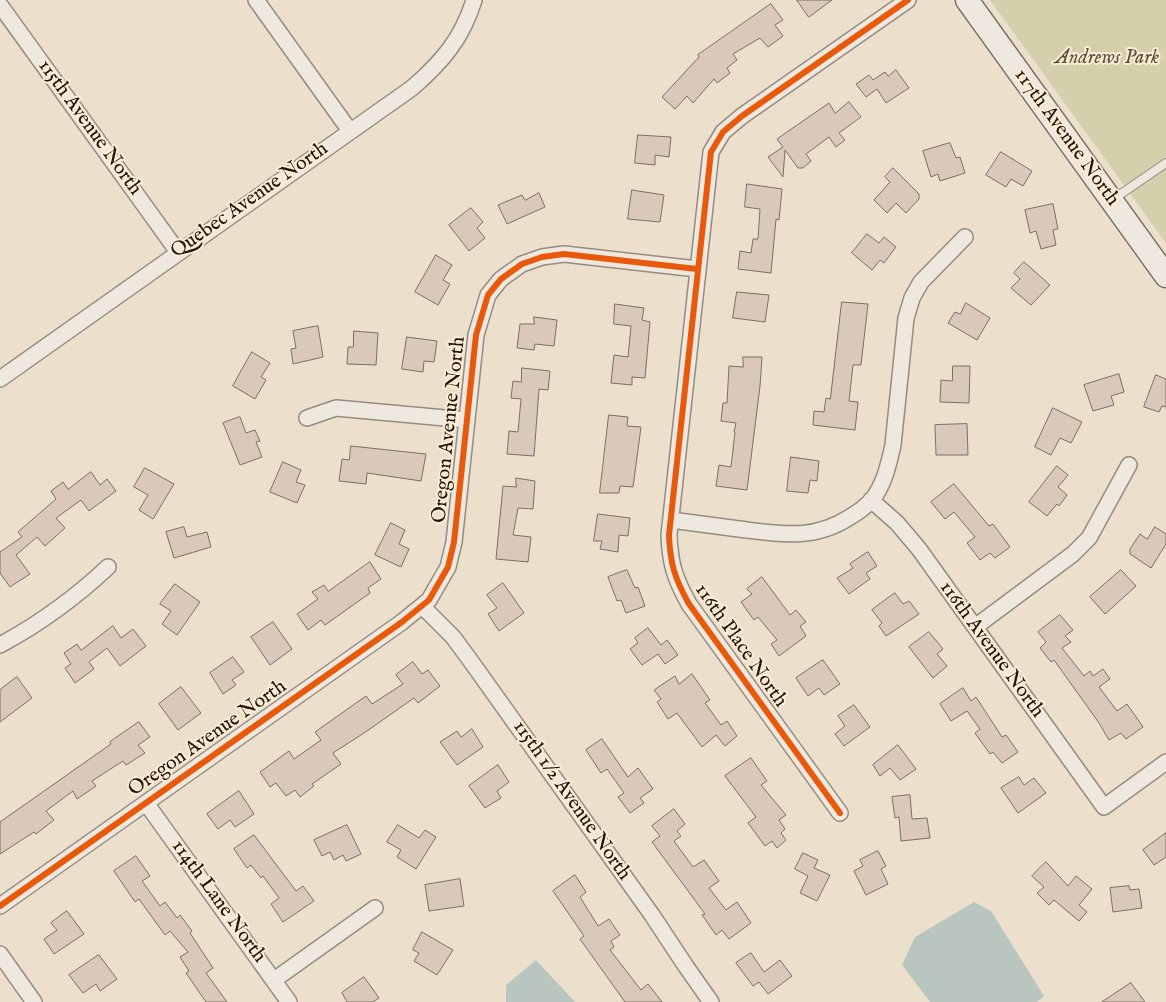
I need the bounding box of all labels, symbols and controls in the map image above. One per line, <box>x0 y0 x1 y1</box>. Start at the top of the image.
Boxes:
park label: Andrews Park <box>1055 47 1159 71</box>
street label: 115th Avenue North <box>32 55 146 201</box>
street label: 117th Avenue North <box>1008 65 1124 211</box>
street label: Quebec Avenue North <box>167 138 333 264</box>
street label: Oregon Avenue North <box>428 336 472 524</box>
street label: 116th Avenue North <box>933 577 1049 723</box>
street label: 116th Place North <box>688 580 792 712</box>
street label: Oregon Avenue North <box>124 675 292 803</box>
street label: 115th 1/2 Avenue North <box>507 716 635 886</box>
street label: 114th Lane North <box>165 836 271 968</box>

